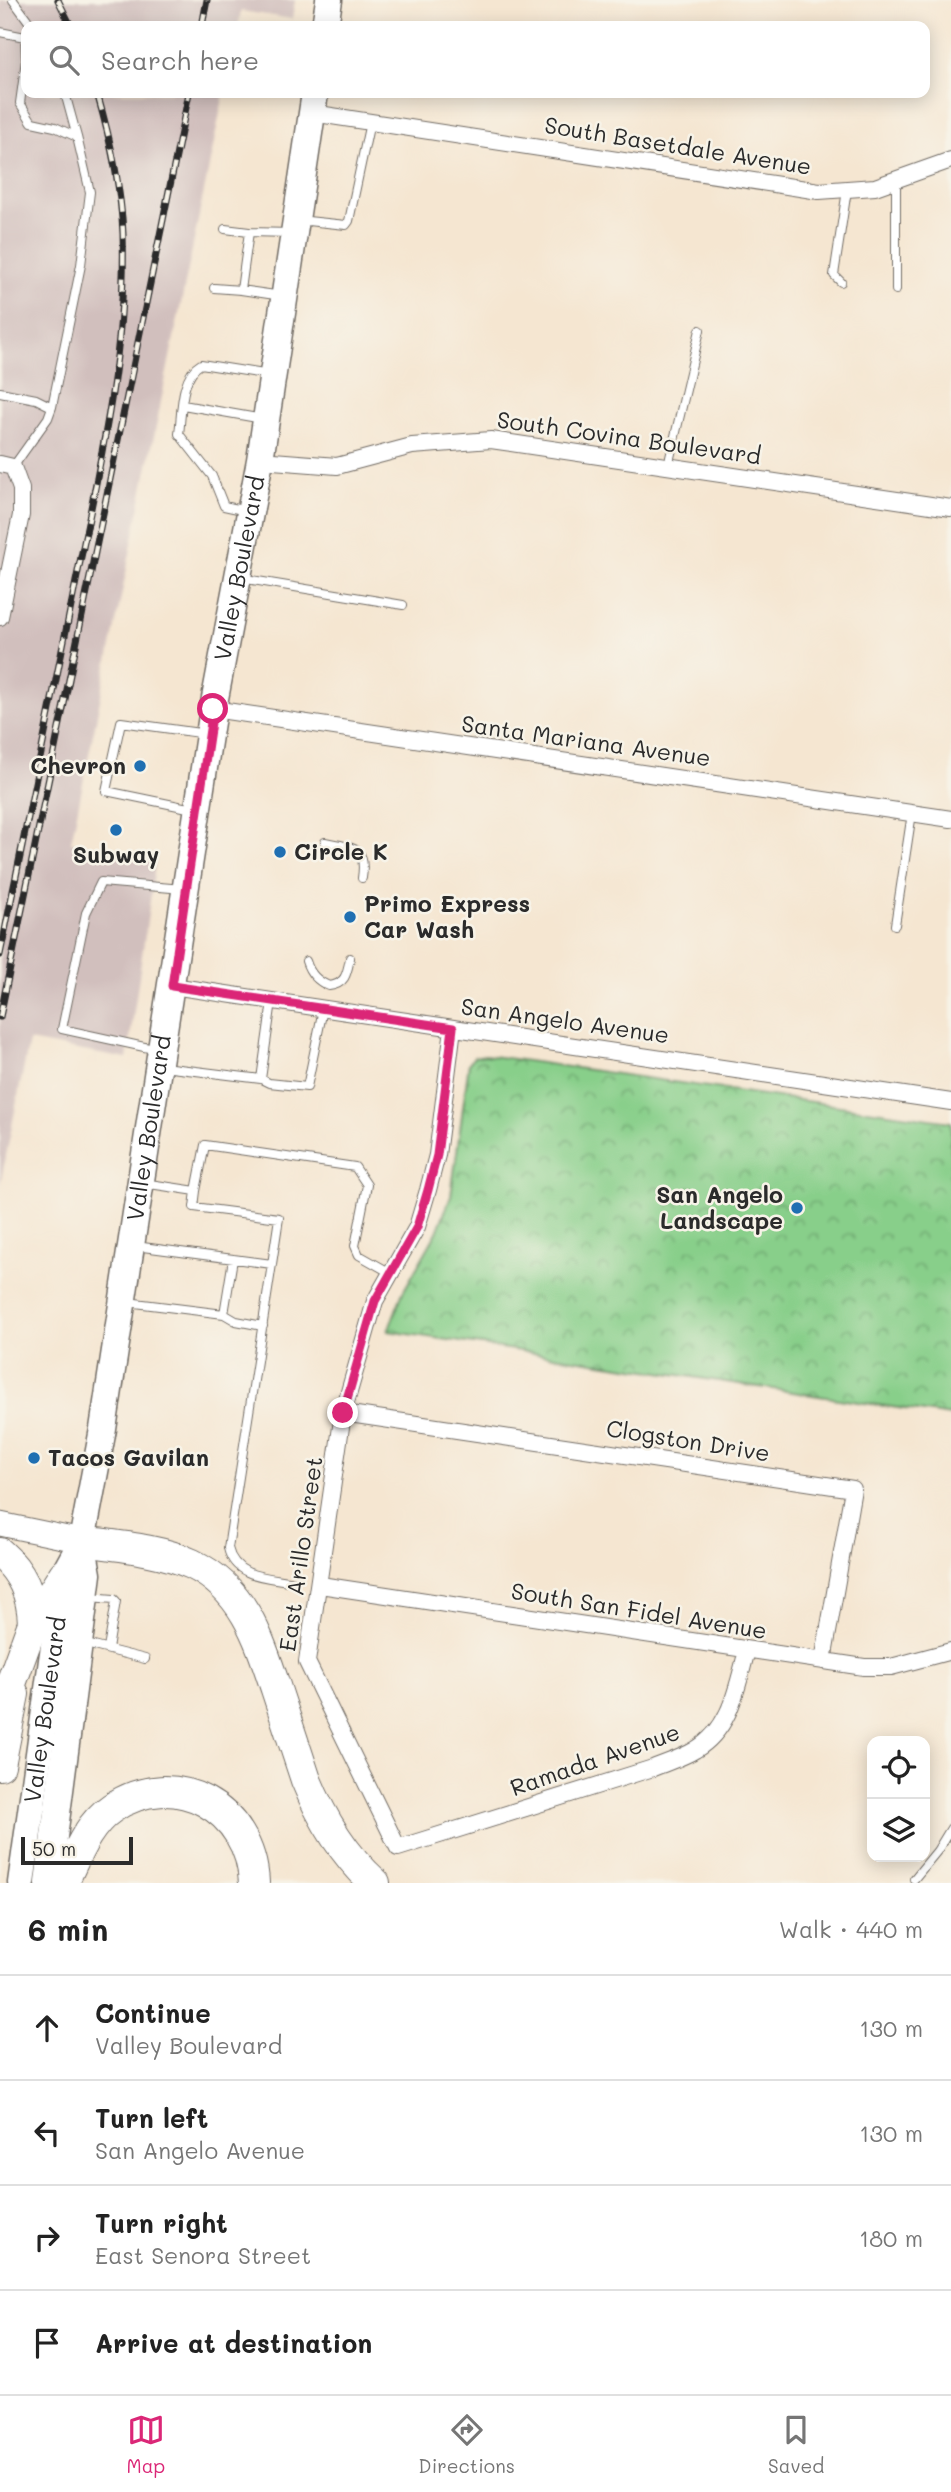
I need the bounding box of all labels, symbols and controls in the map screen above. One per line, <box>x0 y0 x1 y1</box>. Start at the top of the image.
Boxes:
search box <box>21 21 930 98</box>
icon: search <box>45 41 83 79</box>
text: Search here <box>101 43 259 77</box>
street label: South Basetdale Avenue <box>543 109 814 181</box>
street label: South Covina Boulevard <box>495 404 763 470</box>
street label: Valley Boulevard <box>206 473 271 663</box>
route start <box>197 693 228 724</box>
street label: Santa Mariana Avenue <box>460 708 713 772</box>
place label: Chevron <box>30 750 126 780</box>
marker: Chevron <box>132 758 148 774</box>
marker: Subway <box>108 822 124 838</box>
place label: Circle K <box>294 836 388 866</box>
place label: Subway <box>73 839 159 869</box>
marker: Circle K <box>272 844 288 860</box>
place label: Primo Express Car Wash <box>364 888 530 944</box>
marker: Primo Express Car Wash <box>342 909 358 925</box>
street label: San Angelo Avenue <box>459 991 671 1049</box>
street label: Valley Boulevard <box>119 1033 177 1223</box>
place label: San Angelo Landscape <box>656 1179 783 1235</box>
marker: San Angelo Landscape <box>789 1200 805 1216</box>
route end <box>327 1397 358 1428</box>
street label: Clogston Drive <box>604 1412 772 1468</box>
place label: Tacos Gavilan <box>48 1442 209 1472</box>
marker: Tacos Gavilan <box>26 1450 42 1466</box>
street label: East Arillo Street <box>271 1455 329 1653</box>
street label: South San Fidel Avenue <box>509 1575 769 1645</box>
street label: Valley Boulevard <box>16 1615 72 1804</box>
street label: Ramada Avenue <box>506 1716 684 1802</box>
map controls <box>867 1736 930 1862</box>
button: locate <box>867 1736 930 1799</box>
button: layers <box>867 1799 930 1862</box>
scale bar <box>21 1834 133 1866</box>
text: 50 m <box>32 1836 76 1861</box>
text: 6 min <box>28 1909 108 1949</box>
text: Walk · 440 m <box>779 1914 923 1944</box>
text: Continue <box>95 1996 211 2030</box>
icon: ahead <box>28 2009 66 2047</box>
text: 130 m <box>859 2013 923 2043</box>
text: Valley Boulevard <box>95 2030 282 2060</box>
text: Turn left <box>95 2101 208 2135</box>
icon: left <box>28 2114 66 2152</box>
text: 130 m <box>859 2118 923 2148</box>
text: San Angelo Avenue <box>95 2135 305 2165</box>
text: Turn right <box>95 2206 228 2240</box>
icon: right <box>28 2219 66 2257</box>
text: 180 m <box>859 2223 923 2253</box>
text: East Senora Street <box>95 2240 311 2270</box>
icon: arrive <box>28 2324 66 2362</box>
text: Arrive at destination <box>95 2326 372 2360</box>
tab: Map <box>127 2411 165 2478</box>
tab: Directions <box>418 2411 515 2478</box>
tab: Saved <box>768 2411 824 2478</box>

